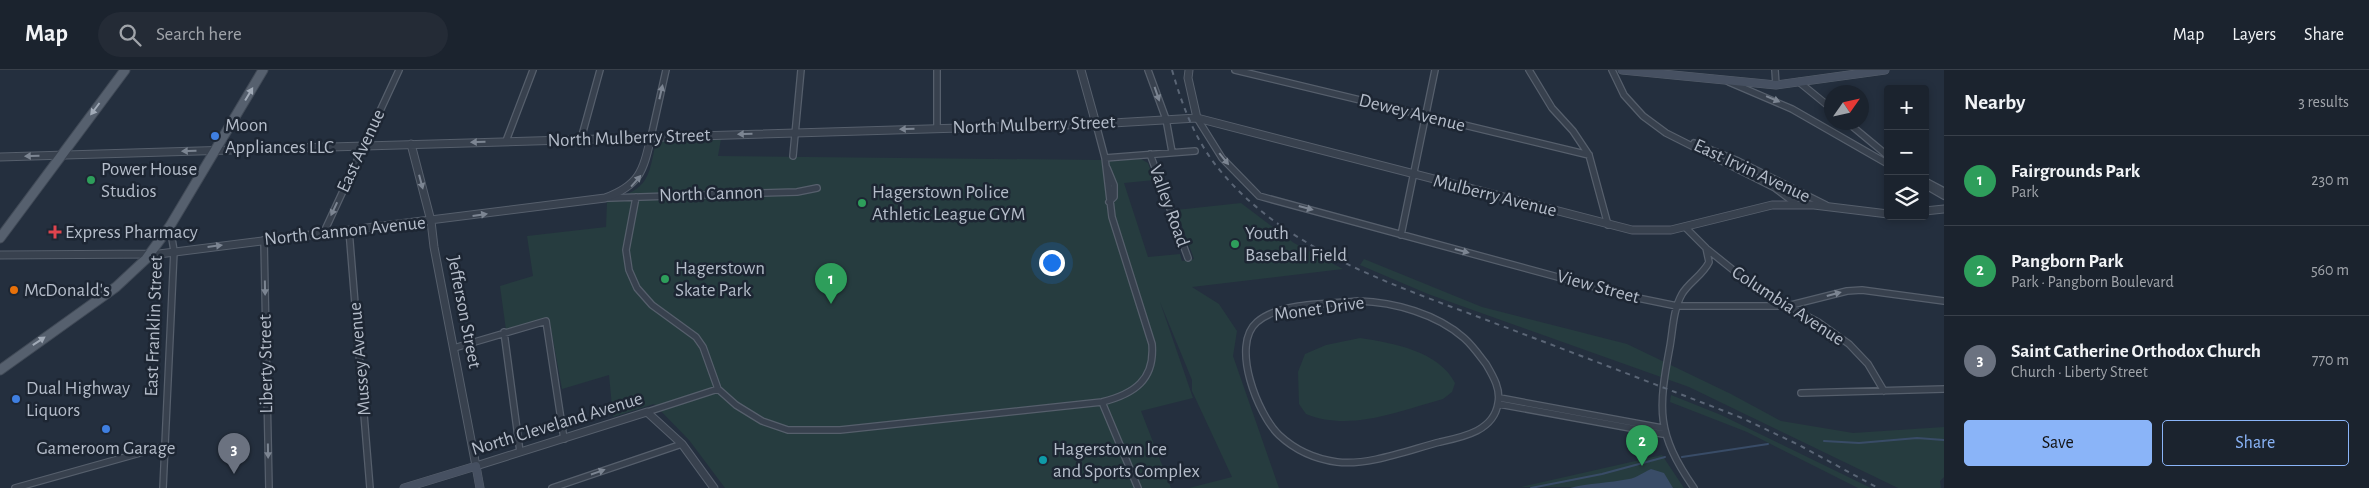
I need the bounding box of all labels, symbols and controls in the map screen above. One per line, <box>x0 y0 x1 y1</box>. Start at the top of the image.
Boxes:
search box <box>98 12 448 57</box>
icon: search <box>116 21 144 49</box>
text: Map <box>25 22 68 46</box>
text: Search here <box>156 25 242 44</box>
text: Map <box>2173 26 2204 44</box>
text: Layers <box>2232 26 2276 44</box>
text: Share <box>2304 26 2344 44</box>
one-way arrow <box>657 84 665 99</box>
north arrow <box>1824 85 1869 130</box>
map controls <box>1884 85 1929 220</box>
button: + <box>1884 85 1929 130</box>
one-way arrow <box>1154 87 1161 102</box>
one-way arrow <box>244 88 253 101</box>
street label: Dewey Avenue <box>1357 91 1467 135</box>
text: Nearby <box>1964 92 2025 113</box>
text: 3 results <box>2298 94 2349 110</box>
one-way arrow <box>1766 96 1780 104</box>
one-way arrow <box>90 102 101 115</box>
street label: East Avenue <box>334 107 388 195</box>
street label: North Mulberry Street <box>952 113 1116 137</box>
place label: Moon Appliances LLC <box>225 116 334 157</box>
street label: North Mulberry Street <box>547 126 711 150</box>
one-way arrow <box>899 126 915 134</box>
marker: Moon Appliances LLC <box>209 130 221 142</box>
one-way arrow <box>737 130 753 138</box>
button: − <box>1884 130 1929 175</box>
street label: East Irvin Avenue <box>1691 136 1813 206</box>
one-way arrow <box>469 138 485 146</box>
one-way arrow <box>181 147 197 155</box>
one-way arrow <box>24 152 40 160</box>
one-way arrow <box>1218 152 1229 165</box>
place label: Power House Studios <box>101 160 197 201</box>
text: Fairgrounds Park <box>2011 162 2140 181</box>
street label: Valley Road <box>1145 163 1193 250</box>
street label: Mulberry Avenue <box>1431 171 1559 221</box>
text: 1 <box>1977 172 1983 188</box>
text: 230 m <box>2311 172 2349 188</box>
marker: Power House Studios <box>85 174 97 186</box>
one-way arrow <box>630 174 641 187</box>
one-way arrow <box>417 175 425 190</box>
button: layers <box>1884 175 1929 220</box>
street label: North Cannon <box>659 183 763 205</box>
place label: Hagerstown Police Athletic League GYM <box>872 183 1026 224</box>
text: Park <box>2011 184 2039 200</box>
marker: Hagerstown Police Athletic League GYM <box>856 197 868 209</box>
one-way arrow <box>330 202 338 216</box>
one-way arrow <box>1298 205 1313 213</box>
one-way arrow <box>472 211 488 219</box>
street label: North Cannon Avenue <box>263 213 427 249</box>
place label: Express Pharmacy <box>65 223 198 242</box>
place label: Youth Baseball Field <box>1245 224 1347 265</box>
marker: Express Pharmacy <box>49 226 61 238</box>
marker: Youth Baseball Field <box>1229 238 1241 250</box>
one-way arrow <box>208 242 224 250</box>
one-way arrow <box>1455 247 1470 255</box>
your location <box>1039 250 1065 276</box>
text: Pangborn Park <box>2011 252 2123 271</box>
street label: Jefferson Street <box>444 254 484 370</box>
street label: East Franklin Street <box>142 255 166 397</box>
place label: Hagerstown Skate Park <box>675 259 765 300</box>
text: 2 <box>1976 262 1984 278</box>
text: 560 m <box>2311 262 2349 278</box>
pin: 1 <box>815 263 847 304</box>
street label: Columbia Avenue <box>1728 263 1848 349</box>
street label: View Street <box>1555 267 1641 307</box>
marker: Hagerstown Skate Park <box>659 273 671 285</box>
text: Park · Pangborn Boulevard <box>2011 274 2174 290</box>
place label: McDonald's <box>24 281 110 300</box>
one-way arrow <box>261 281 269 297</box>
marker: McDonald's <box>8 284 20 296</box>
one-way arrow <box>1826 290 1842 298</box>
street label: Monet Drive <box>1273 293 1365 325</box>
street label: Mussey Avenue <box>346 302 374 416</box>
street label: Liberty Street <box>256 314 276 414</box>
one-way arrow <box>32 336 46 346</box>
text: Saint Catherine Orthodox Church <box>2011 342 2261 361</box>
text: 3 <box>1977 352 1983 368</box>
text: 770 m <box>2312 352 2349 368</box>
text: Church · Liberty Street <box>2011 364 2148 380</box>
place label: Dual Highway Liquors <box>26 379 130 420</box>
street label: North Cleveland Avenue <box>469 389 645 459</box>
marker: Dual Highway Liquors <box>10 393 22 405</box>
button: Save <box>1964 420 2152 466</box>
button: Share <box>2162 420 2349 466</box>
marker: Gameroom Garage <box>100 423 112 435</box>
pin: 2 <box>1626 425 1658 466</box>
pin: 3 <box>218 433 250 474</box>
place label: Gameroom Garage <box>36 439 176 458</box>
place label: Hagerstown Ice and Sports Complex <box>1053 440 1200 481</box>
one-way arrow <box>264 443 272 459</box>
marker: Hagerstown Ice and Sports Complex <box>1037 454 1049 466</box>
one-way arrow <box>591 468 606 476</box>

